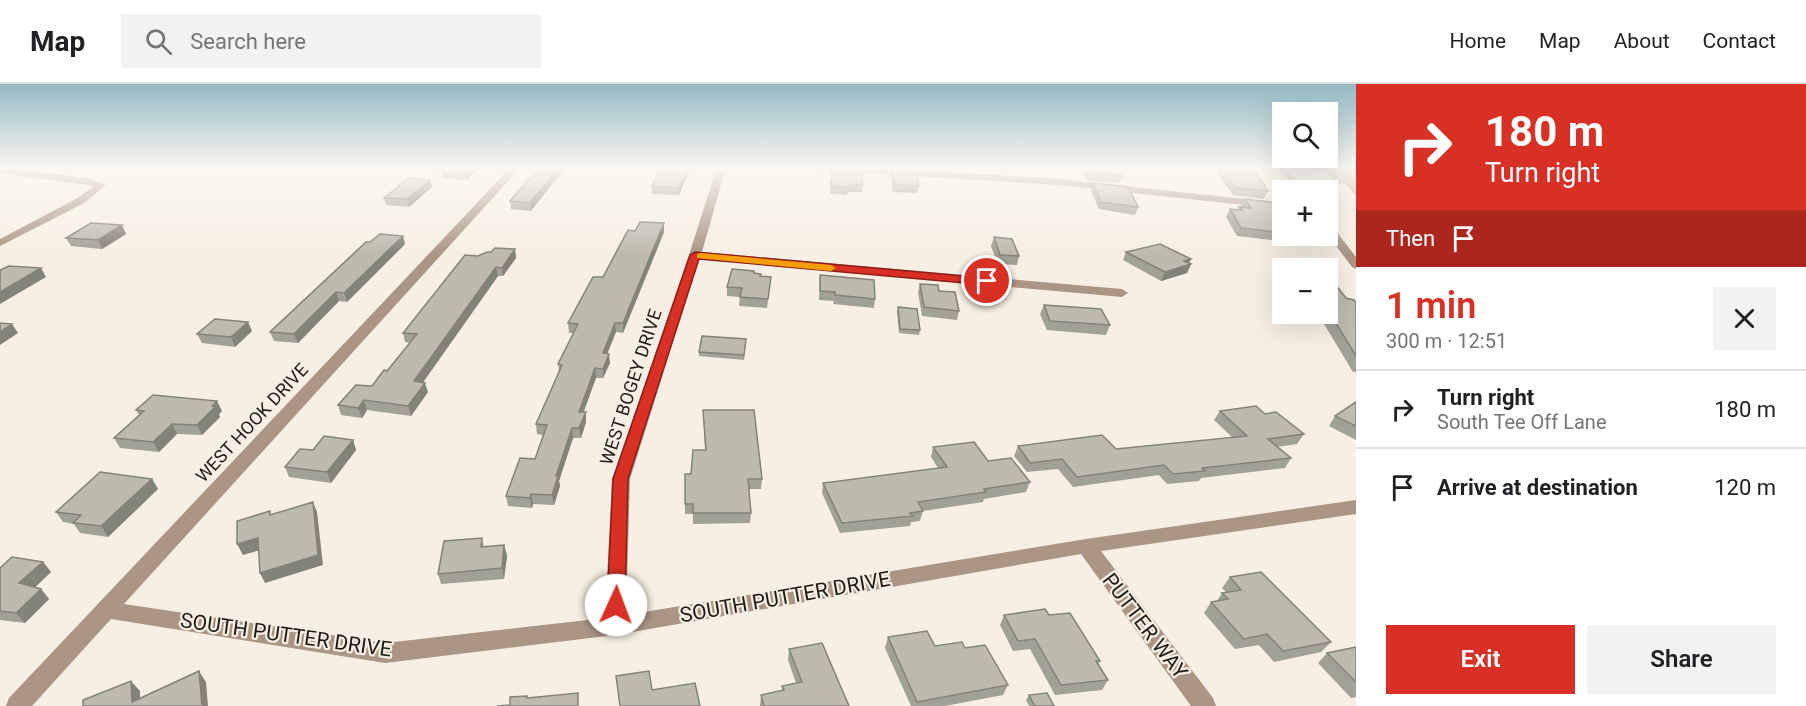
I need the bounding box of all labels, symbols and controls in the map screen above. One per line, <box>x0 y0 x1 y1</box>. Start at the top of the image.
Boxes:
search box <box>121 14 541 68</box>
text: Map <box>30 25 85 58</box>
icon: search <box>142 25 175 58</box>
text: Search here <box>190 29 306 54</box>
text: Home <box>1450 29 1506 53</box>
text: Map <box>1539 29 1581 53</box>
text: About <box>1614 29 1670 53</box>
text: Contact <box>1703 29 1776 53</box>
map controls <box>1272 102 1338 324</box>
button: search <box>1272 102 1338 168</box>
text: 180 m <box>1485 107 1604 156</box>
icon: right <box>1386 108 1464 186</box>
text: Turn right <box>1485 157 1600 189</box>
button: + <box>1272 180 1338 246</box>
icon: arrive <box>1447 222 1480 255</box>
text: Then <box>1386 226 1435 251</box>
pin <box>961 255 1012 306</box>
button: − <box>1272 258 1338 324</box>
icon: arrive <box>970 264 1003 297</box>
text: 1 min <box>1386 285 1476 327</box>
button: close <box>1713 287 1776 350</box>
street label: WEST BOGEY DRIVE <box>595 306 666 467</box>
text: 300 m · 12:51 <box>1386 329 1507 353</box>
street label: WEST HOOK DRIVE <box>191 359 312 486</box>
text: Turn right <box>1437 385 1534 410</box>
icon: right <box>1386 393 1419 426</box>
text: 180 m <box>1714 397 1776 422</box>
text: South Tee Off Lane <box>1437 410 1607 434</box>
icon: arrive <box>1386 471 1419 504</box>
text: Arrive at destination <box>1437 475 1638 500</box>
text: 120 m <box>1714 475 1776 500</box>
street label: SOUTH PUTTER DRIVE <box>678 567 892 627</box>
street label: PUTTER WAY <box>1098 569 1193 684</box>
position arrow <box>584 573 648 637</box>
street label: SOUTH PUTTER DRIVE <box>179 608 393 662</box>
button: Exit <box>1386 625 1575 694</box>
button: Share <box>1587 625 1776 694</box>

